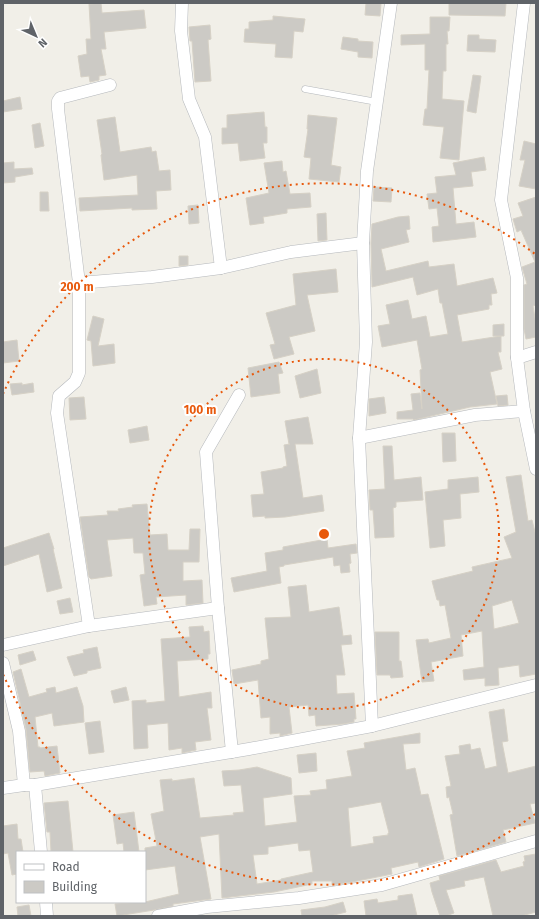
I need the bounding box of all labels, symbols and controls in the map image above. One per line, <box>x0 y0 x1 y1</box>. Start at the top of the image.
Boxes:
north arrow <box>16 16 56 56</box>
text: N <box>35 36 50 50</box>
text: 200 m <box>60 280 94 294</box>
text: 100 m <box>184 403 216 417</box>
centre of rings <box>317 527 331 541</box>
legend <box>16 851 146 903</box>
text: Road <box>52 860 80 874</box>
text: Building <box>52 880 98 894</box>

